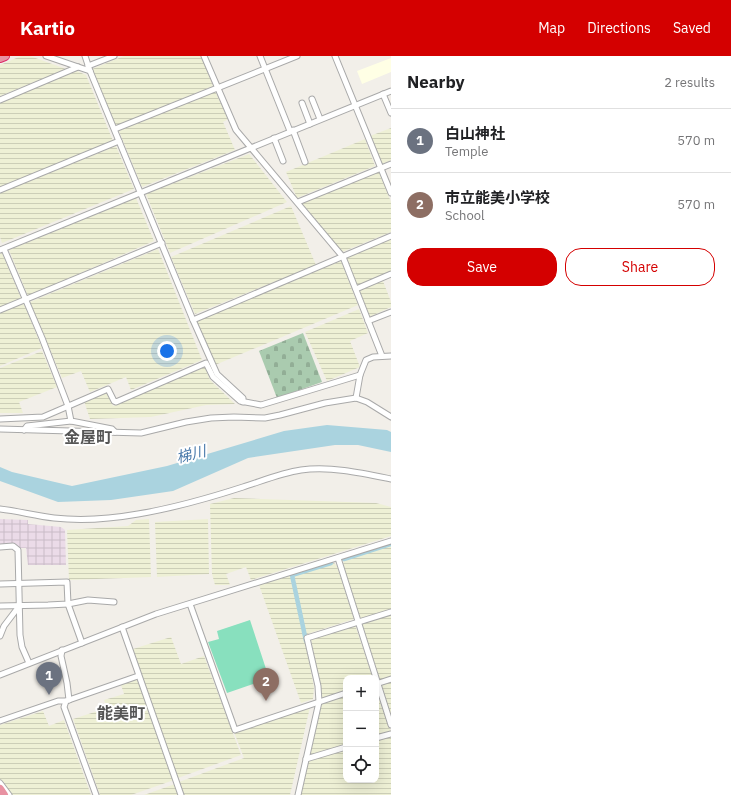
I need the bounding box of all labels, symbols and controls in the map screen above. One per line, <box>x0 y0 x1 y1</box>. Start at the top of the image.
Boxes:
text: Kartio <box>20 16 75 40</box>
text: Map <box>538 19 565 37</box>
text: Directions <box>587 19 651 37</box>
text: Saved <box>673 19 711 37</box>
text: Nearby <box>407 71 465 93</box>
text: 2 results <box>664 74 715 91</box>
text: 白山神社 <box>445 124 505 143</box>
text: 1 <box>416 132 424 149</box>
text: 570 m <box>677 132 715 149</box>
text: Temple <box>445 143 488 160</box>
text: 市立能美小学校 <box>445 188 550 207</box>
text: 2 <box>416 196 424 213</box>
text: 570 m <box>677 196 715 213</box>
text: School <box>445 207 485 224</box>
button: Save <box>407 248 557 286</box>
button: Share <box>565 248 715 286</box>
your location <box>157 341 177 361</box>
district label: 金屋町 <box>64 427 112 447</box>
water label: 梯川 <box>174 441 210 467</box>
pin: 1 <box>36 662 62 695</box>
pin: 2 <box>253 668 279 701</box>
map controls <box>343 675 379 783</box>
button: + <box>343 675 379 711</box>
district label: 能美町 <box>97 703 145 723</box>
button: − <box>343 711 379 747</box>
button: locate <box>343 747 379 783</box>

